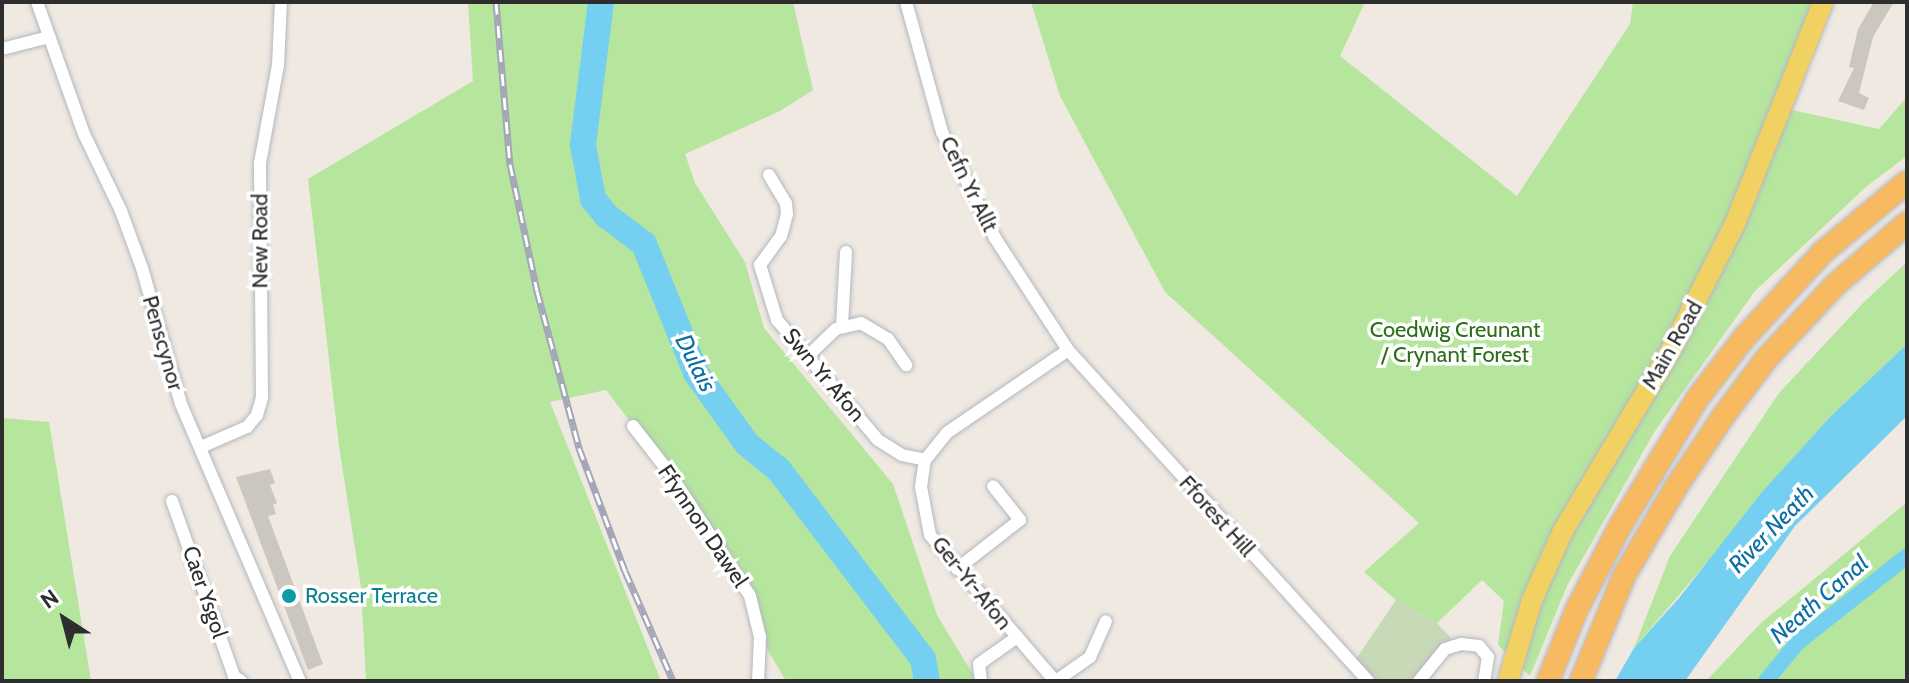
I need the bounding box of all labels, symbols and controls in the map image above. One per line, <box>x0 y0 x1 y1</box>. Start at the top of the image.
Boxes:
street label: Cefn Yr Allt <box>935 132 1003 236</box>
street label: New Road <box>247 193 273 289</box>
street label: Penscynor <box>137 293 189 393</box>
street label: Main Road <box>1636 296 1708 394</box>
park label: Coedwig Creunant / Crynant Forest <box>1370 316 1540 368</box>
street label: Swn Yr Afon <box>777 323 871 427</box>
water label: Dulais <box>669 329 723 397</box>
street label: Ffynnon Dawel <box>652 460 754 592</box>
street label: Fforest Hill <box>1174 470 1260 562</box>
water label: River Neath <box>1722 479 1820 579</box>
street label: Ger-Yr-Afon <box>926 531 1018 635</box>
street label: Caer Ysgol <box>177 543 233 641</box>
water label: Neath Canal <box>1764 548 1874 650</box>
north arrow <box>24 579 104 659</box>
place label: Rosser Terrace <box>305 583 438 609</box>
text: N <box>35 584 64 615</box>
marker: Rosser Terrace <box>280 587 298 605</box>

